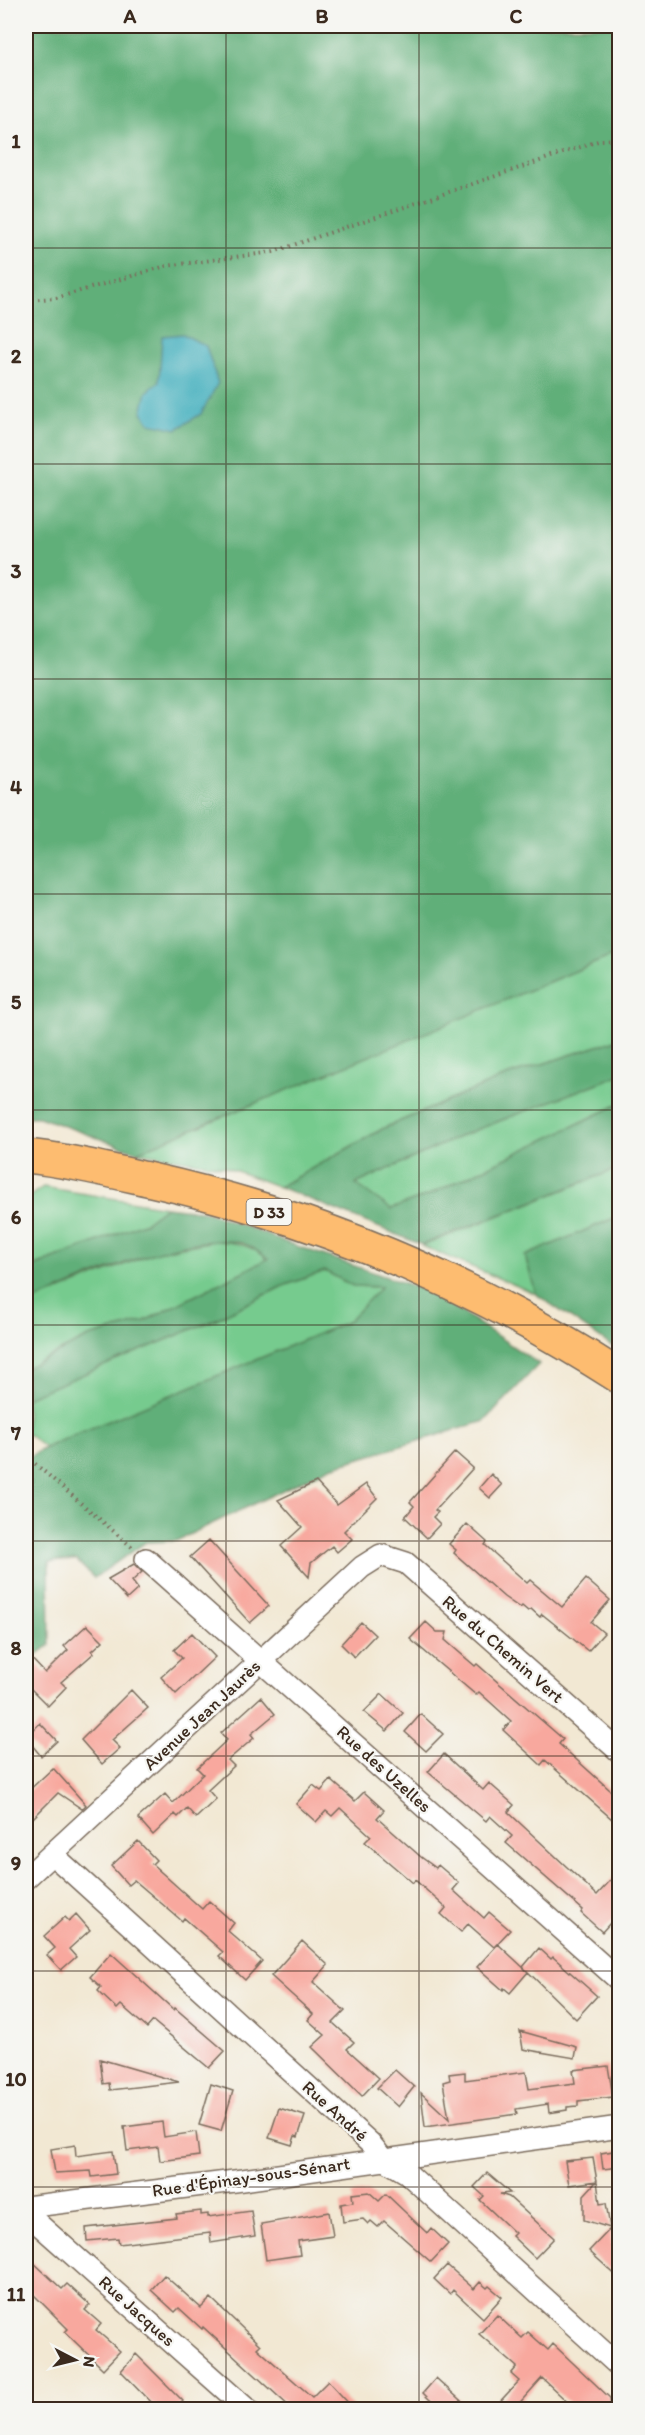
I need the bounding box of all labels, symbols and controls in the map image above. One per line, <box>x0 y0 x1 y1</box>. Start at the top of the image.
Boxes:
text: A <box>123 4 137 28</box>
text: B <box>316 4 329 28</box>
text: C <box>510 4 523 28</box>
text: 1 <box>11 129 21 153</box>
text: 2 <box>11 344 22 368</box>
text: 3 <box>11 559 22 583</box>
text: 4 <box>10 775 22 799</box>
text: 5 <box>11 990 22 1014</box>
road number: D 33 <box>246 1199 292 1225</box>
text: 6 <box>11 1205 22 1229</box>
text: 7 <box>10 1421 21 1445</box>
street label: Rue du Chemin Vert <box>438 1590 568 1708</box>
text: 8 <box>11 1636 22 1660</box>
street label: Avenue Jean Jaurès <box>139 1655 265 1775</box>
street label: Rue des Uzelles <box>332 1721 436 1817</box>
text: 9 <box>11 1851 21 1875</box>
text: 10 <box>5 2067 27 2091</box>
street label: Rue André <box>298 2076 372 2146</box>
street label: Rue d'Épinay-sous-Sénart <box>151 2152 352 2202</box>
street label: Rue Jacques <box>94 2271 180 2351</box>
text: 11 <box>7 2282 26 2306</box>
north arrow <box>45 2330 105 2390</box>
text: N <box>79 2355 99 2368</box>

